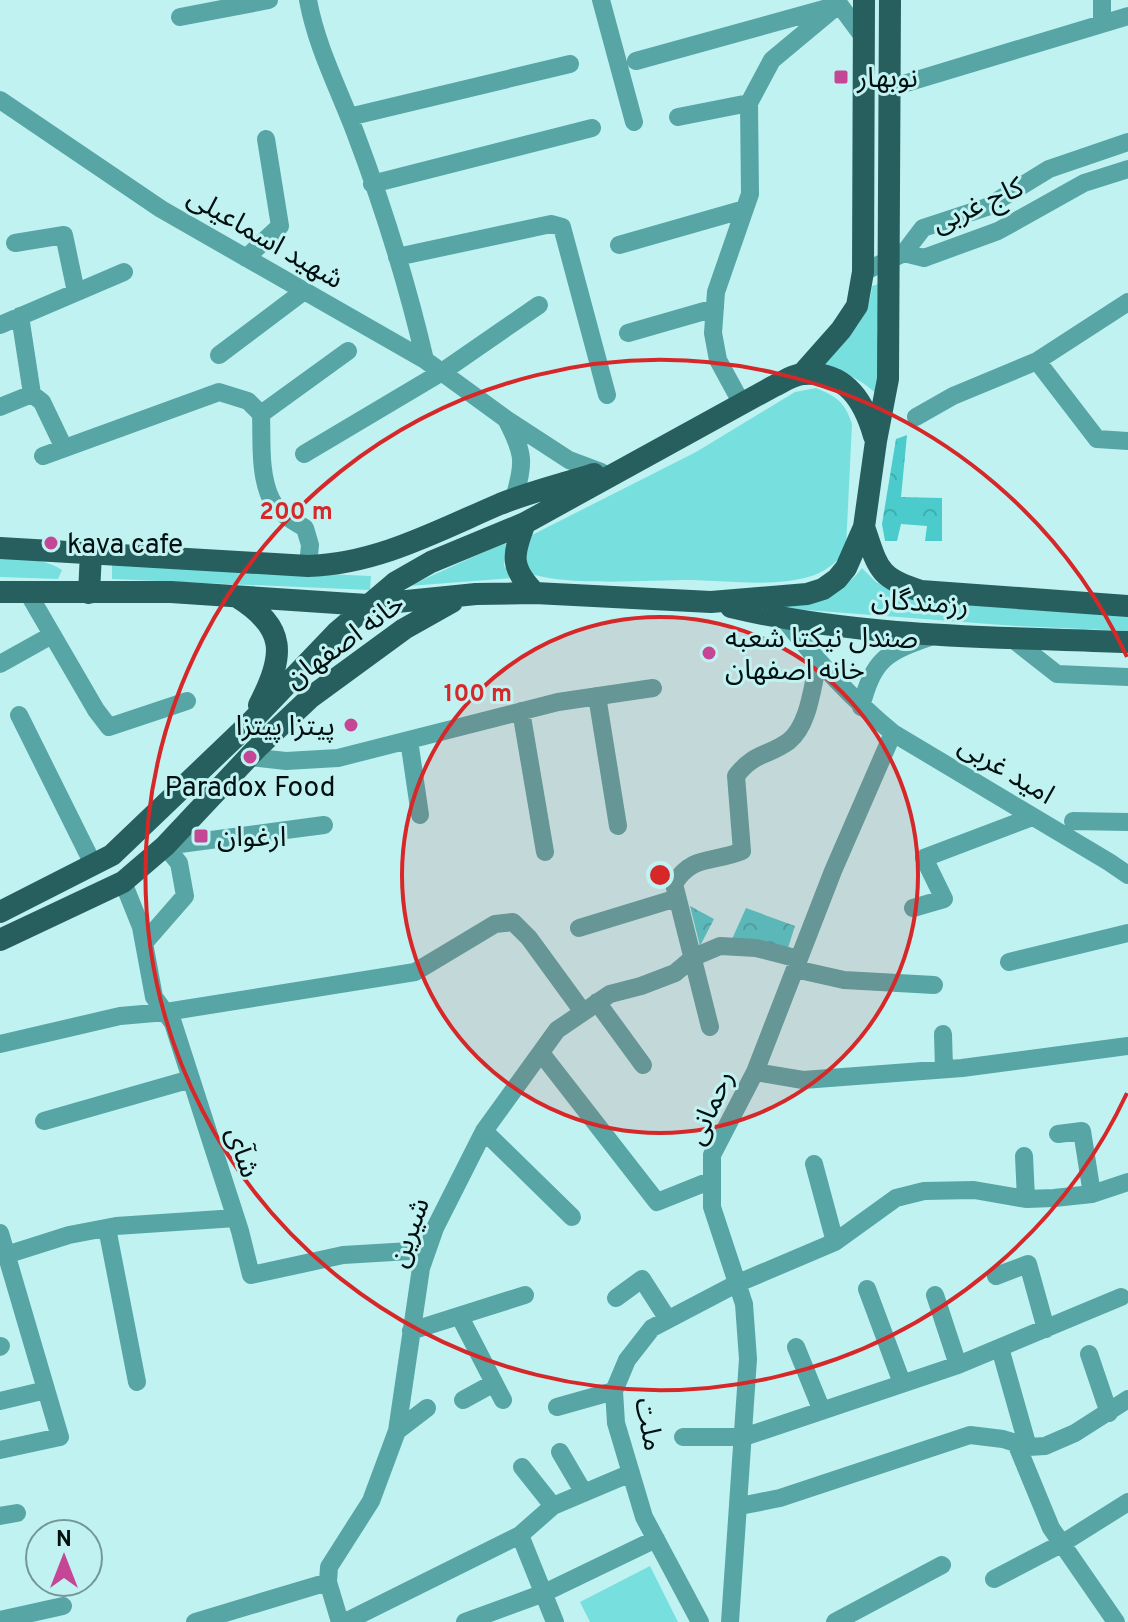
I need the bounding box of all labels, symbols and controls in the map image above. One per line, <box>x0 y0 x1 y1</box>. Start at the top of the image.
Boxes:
place label: نوبهار <box>856 62 918 98</box>
marker: نوبهار <box>832 68 850 86</box>
street label: کاج غربی <box>927 170 1030 243</box>
street label: شهید اسماعیلی <box>180 180 349 299</box>
text: 200 m <box>259 498 333 528</box>
place label: kava cafe <box>67 528 183 564</box>
marker: kava cafe <box>42 534 60 552</box>
street label: رزمندگان <box>870 583 970 625</box>
street label: خانه اصفهان <box>279 587 413 698</box>
place label: صندل نیکتا شعبه خانه اصفهان <box>725 622 918 690</box>
marker: صندل نیکتا شعبه خانه اصفهان <box>700 644 718 662</box>
text: 100 m <box>444 680 512 710</box>
place label: پیتزا پیتزا <box>236 710 335 746</box>
marker: پیتزا پیتزا <box>342 716 360 734</box>
street label: امید غربی <box>951 729 1060 814</box>
marker: Paradox Food <box>241 748 259 766</box>
place label: Paradox Food <box>165 771 335 807</box>
place label: ارغوان <box>217 821 286 857</box>
marker: ارغوان <box>192 827 210 845</box>
centre of rings <box>646 861 674 889</box>
street label: رحمانی <box>679 1065 744 1151</box>
street label: شآی <box>216 1123 266 1183</box>
street label: شیرین <box>382 1193 440 1273</box>
street label: ملت <box>624 1395 670 1454</box>
north arrow <box>24 1518 104 1598</box>
text: N <box>56 1527 72 1554</box>

